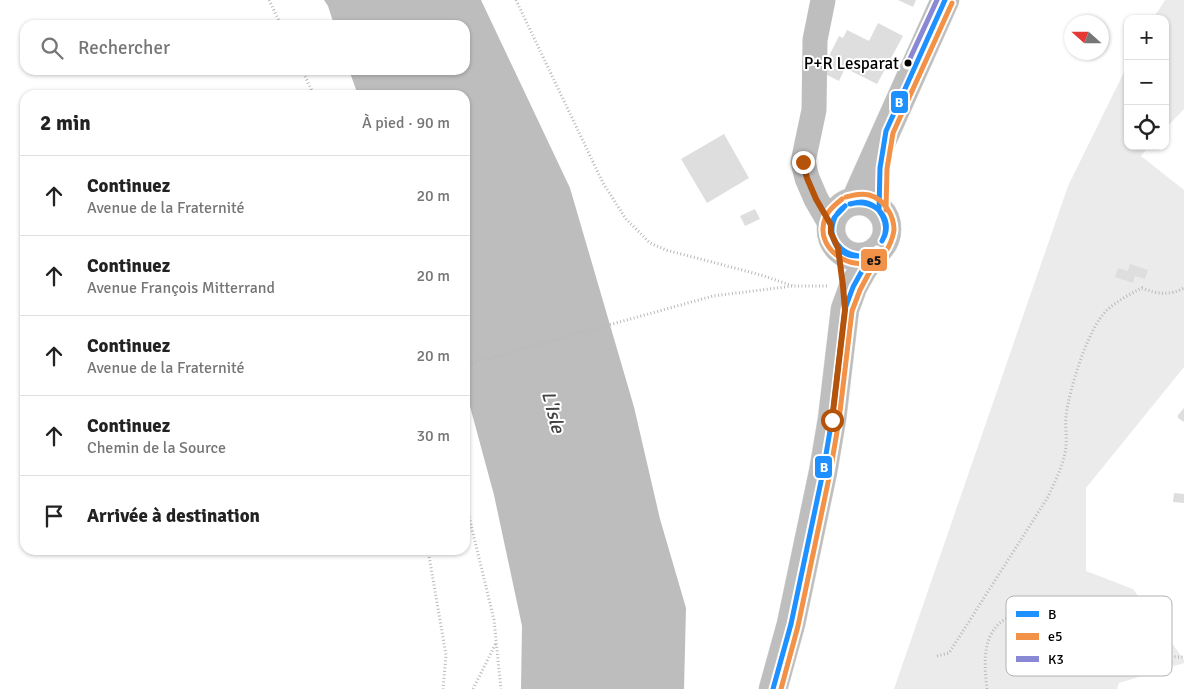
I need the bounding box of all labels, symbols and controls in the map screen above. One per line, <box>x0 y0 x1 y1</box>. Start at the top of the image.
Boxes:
north arrow <box>1064 15 1109 60</box>
map controls <box>1124 15 1169 150</box>
button: + <box>1124 15 1169 60</box>
search box <box>20 20 470 75</box>
icon: search <box>38 34 66 62</box>
text: Rechercher <box>78 36 170 60</box>
place label: P+R Lesparat <box>804 53 899 74</box>
marker: P+R Lesparat <box>903 58 913 68</box>
button: − <box>1124 60 1169 105</box>
line badge: B <box>890 90 909 114</box>
text: B <box>895 94 904 111</box>
button: locate <box>1124 105 1169 150</box>
text: 2 min <box>40 110 91 136</box>
text: À pied · 90 m <box>362 113 450 133</box>
route end <box>792 151 815 174</box>
text: Continuez <box>87 174 170 198</box>
icon: ahead <box>40 182 68 210</box>
text: 20 m <box>416 186 450 206</box>
text: Avenue de la Fraternité <box>87 198 244 218</box>
line badge: e5 <box>860 248 888 272</box>
text: e5 <box>867 252 881 269</box>
text: Continuez <box>87 254 170 278</box>
icon: ahead <box>40 262 68 290</box>
text: 20 m <box>416 266 450 286</box>
text: Avenue François Mitterrand <box>87 278 275 298</box>
text: Continuez <box>87 334 170 358</box>
icon: ahead <box>40 342 68 370</box>
text: 20 m <box>416 346 450 366</box>
text: Avenue de la Fraternité <box>87 358 244 378</box>
water label: L'Isle <box>536 388 570 437</box>
route start <box>821 409 844 432</box>
text: Continuez <box>87 414 170 438</box>
icon: ahead <box>40 422 68 450</box>
text: 30 m <box>416 426 450 446</box>
text: Chemin de la Source <box>87 438 226 458</box>
line badge: B <box>814 455 833 479</box>
text: B <box>820 459 829 476</box>
icon: arrive <box>40 502 68 530</box>
text: Arrivée à destination <box>87 504 260 528</box>
legend <box>1006 596 1172 676</box>
text: B <box>1048 606 1056 623</box>
text: e5 <box>1048 628 1063 645</box>
text: K3 <box>1048 651 1064 668</box>

